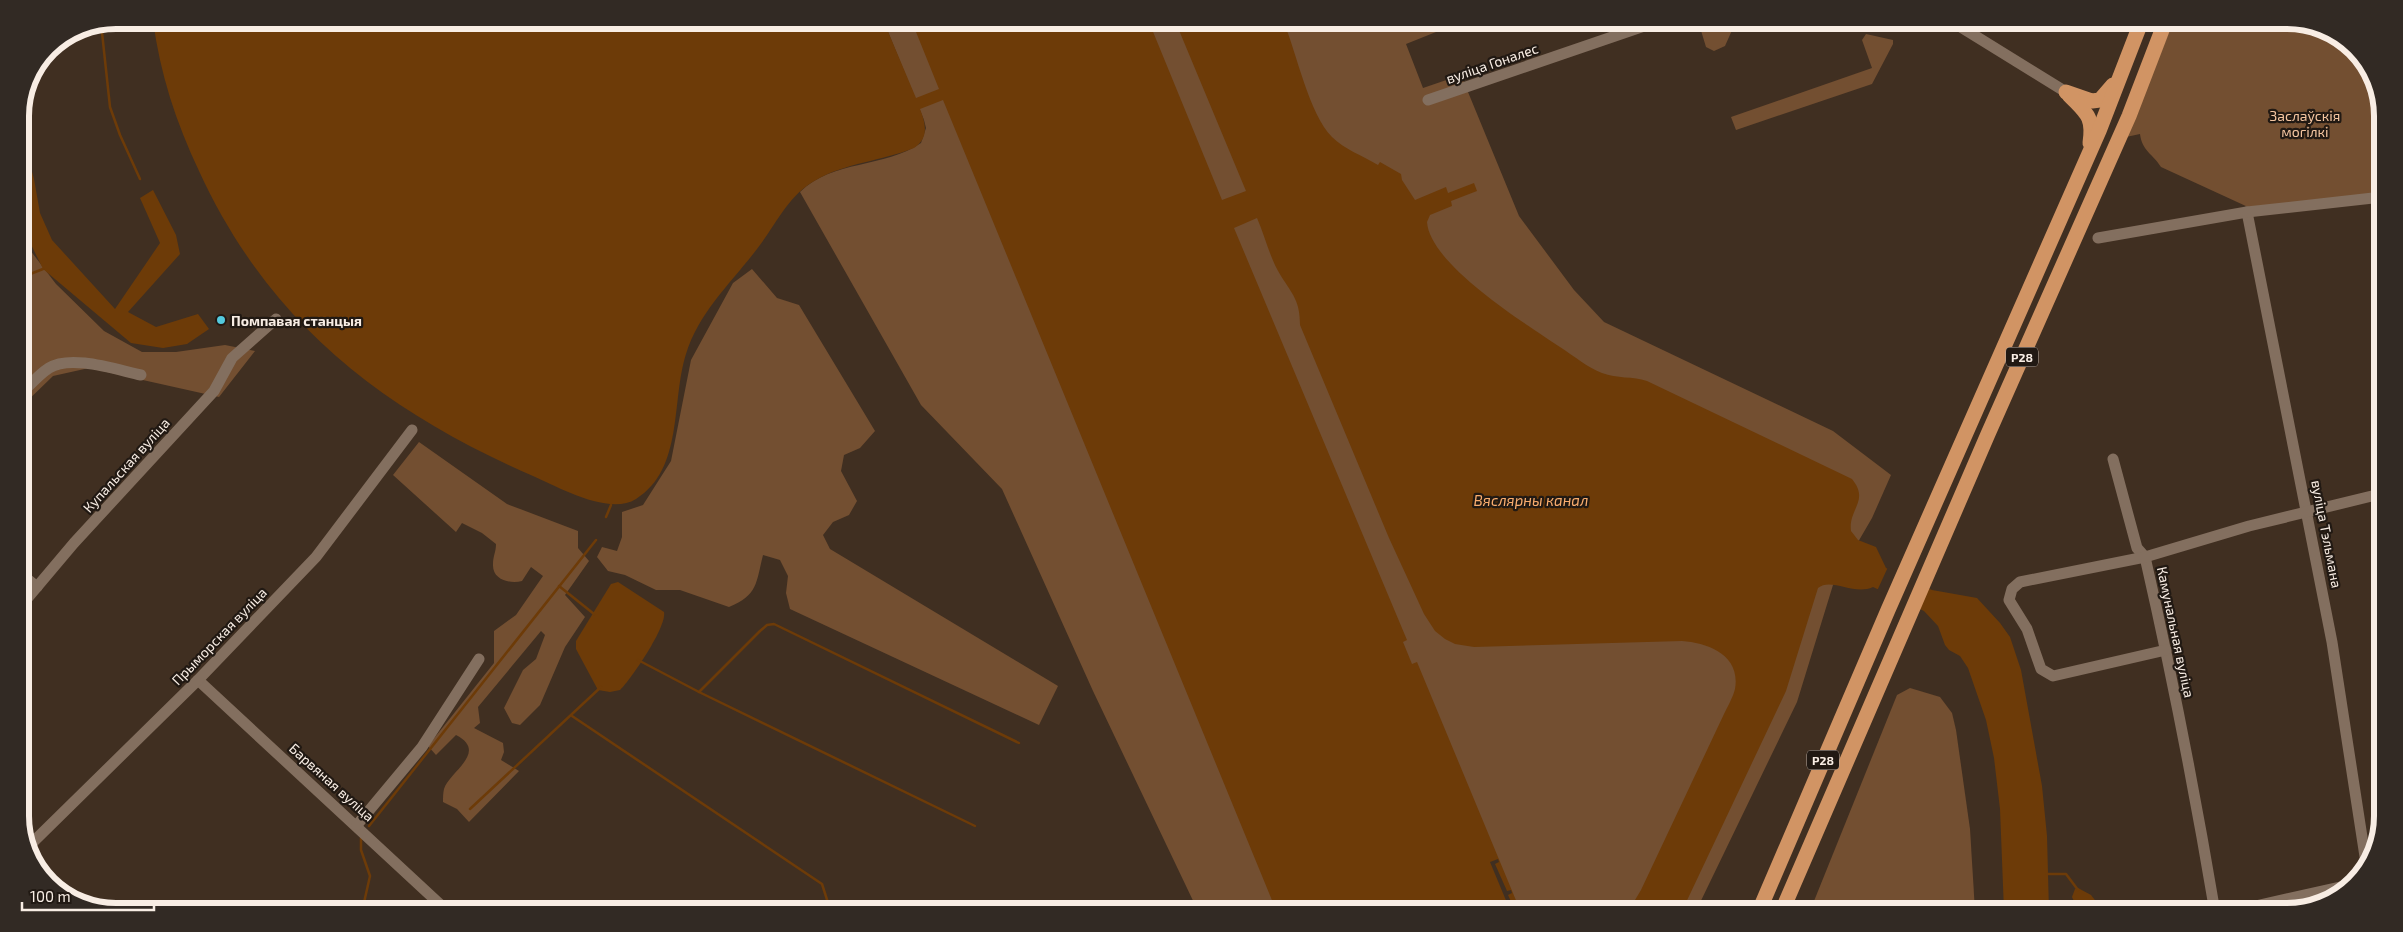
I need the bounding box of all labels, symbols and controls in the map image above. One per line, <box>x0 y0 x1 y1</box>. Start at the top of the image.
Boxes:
street label: вуліца Гоналес <box>1444 39 1540 87</box>
park label: Заслаўскія могілкі <box>2270 107 2340 140</box>
place label: Помпавая станцыя <box>231 312 362 329</box>
marker: Помпавая станцыя <box>215 314 227 326</box>
road number: Р28 <box>2006 348 2038 367</box>
street label: Купальская вуліца <box>79 414 173 516</box>
street label: вуліца Тэльмана <box>2308 479 2346 589</box>
water label: Вяслярны канал <box>1474 491 1588 509</box>
street label: Камунальная вуліца <box>2154 565 2198 699</box>
street label: Прыморская вуліца <box>168 584 270 688</box>
street label: Барвяная вуліца <box>286 739 378 825</box>
road number: Р28 <box>1807 750 1839 770</box>
scale bar <box>22 880 155 912</box>
text: 100 m <box>30 887 71 905</box>

